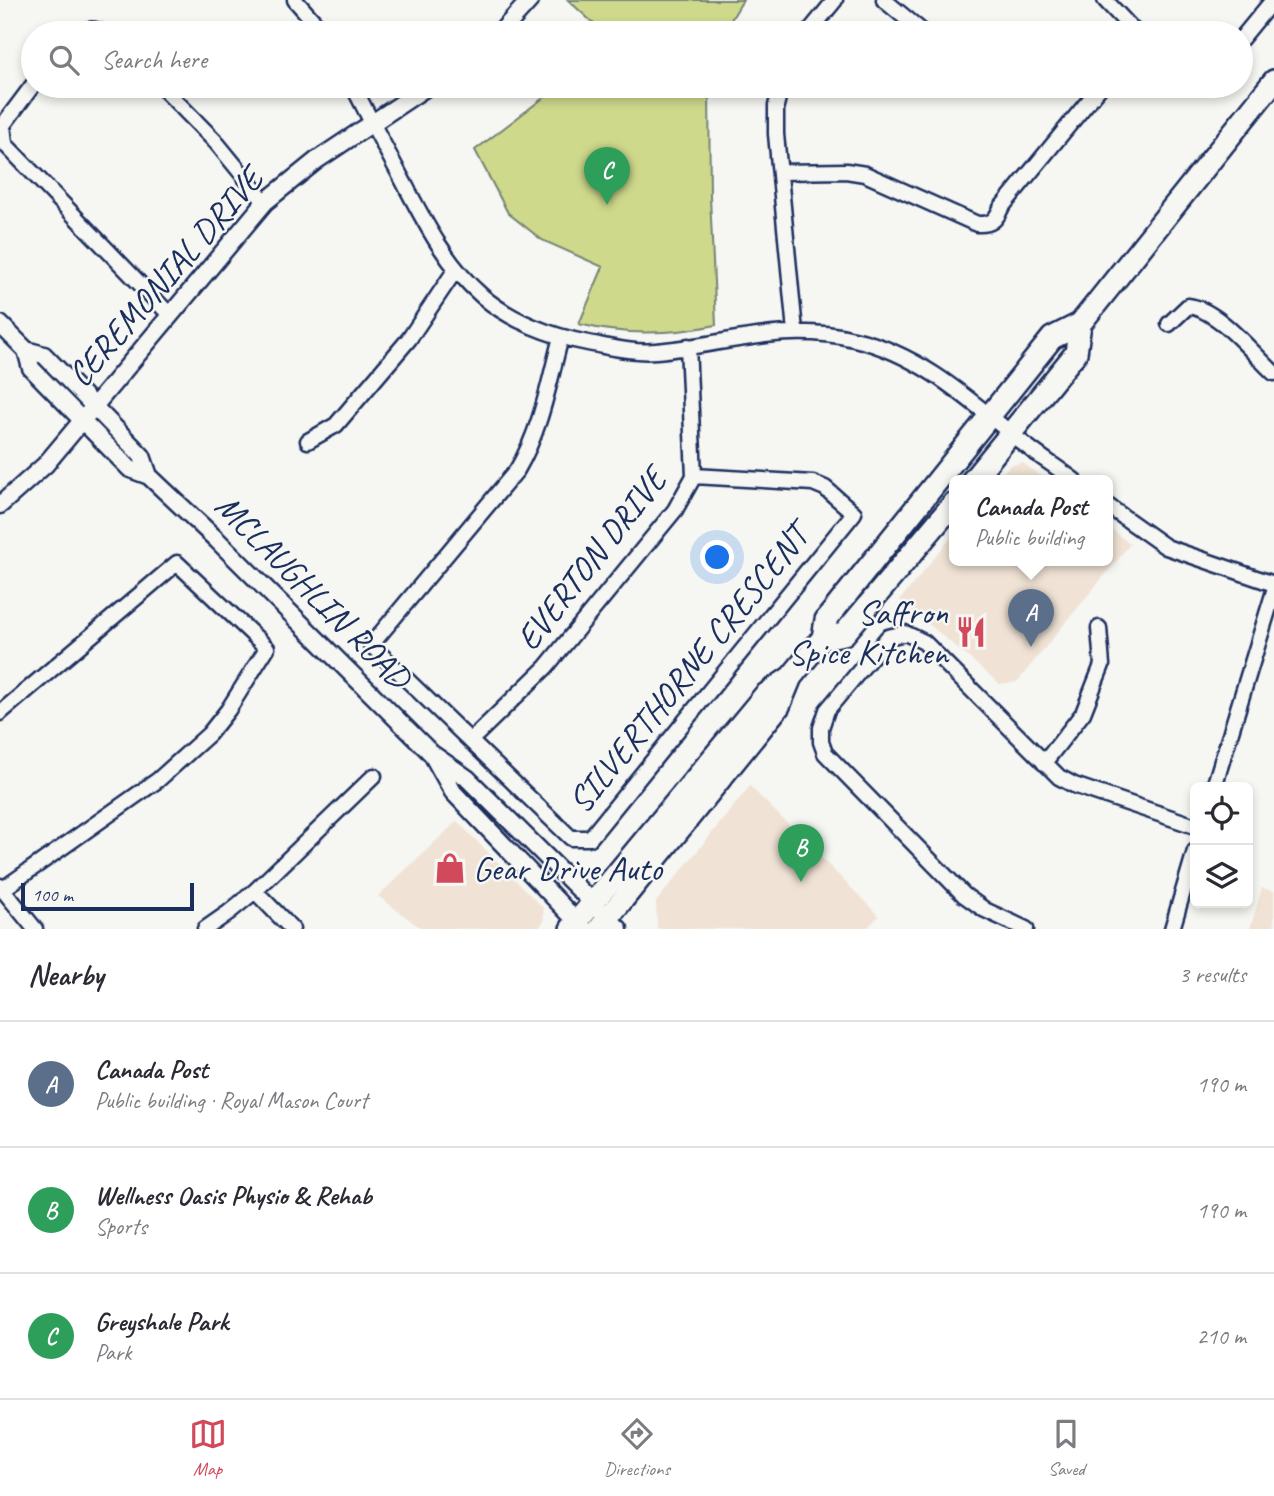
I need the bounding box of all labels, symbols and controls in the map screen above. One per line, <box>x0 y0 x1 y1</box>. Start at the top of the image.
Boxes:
search box <box>21 21 1253 98</box>
icon: search <box>45 41 83 79</box>
text: Search here <box>101 43 207 76</box>
pin: C <box>584 147 630 205</box>
street label: CEREMONIAL DRIVE <box>57 155 276 396</box>
street label: EVERTON DRIVE <box>506 455 679 659</box>
popup <box>949 475 1113 566</box>
street label: MCLAUGHLIN ROAD <box>206 484 422 700</box>
text: Canada Post <box>975 490 1087 523</box>
street label: SILVERTHORNE CRESCENT <box>558 509 824 822</box>
text: Public building <box>975 523 1084 552</box>
your location <box>700 540 734 574</box>
pin: A <box>1008 589 1054 647</box>
place label: Saffron Spice Kitchen <box>788 590 950 675</box>
restaurant icon: Saffron Spice Kitchen <box>954 615 988 649</box>
map controls <box>1190 782 1253 908</box>
button: locate <box>1190 782 1253 845</box>
pin: B <box>778 824 824 882</box>
button: layers <box>1190 845 1253 908</box>
place label: Gear Drive Auto <box>473 846 663 891</box>
shop icon: Gear Drive Auto <box>433 851 467 885</box>
scale bar <box>21 880 194 912</box>
text: 100 m <box>32 883 73 907</box>
text: Nearby <box>28 956 104 994</box>
text: 3 results <box>1179 960 1246 989</box>
text: Canada Post <box>95 1053 208 1086</box>
text: A <box>45 1070 57 1099</box>
text: 190 m <box>1197 1070 1246 1099</box>
text: Public building · Royal Mason Court <box>95 1086 368 1115</box>
text: Wellness Oasis Physio & Rehab <box>95 1179 372 1212</box>
text: B <box>45 1196 57 1225</box>
text: 190 m <box>1197 1196 1246 1225</box>
text: Sports <box>95 1212 147 1241</box>
text: Greyshale Park <box>95 1305 228 1338</box>
text: C <box>46 1322 56 1351</box>
text: 210 m <box>1197 1322 1246 1351</box>
text: Park <box>95 1338 131 1367</box>
tab: Map <box>189 1415 227 1481</box>
tab: Directions <box>604 1415 670 1481</box>
tab: Saved <box>1047 1415 1085 1481</box>

